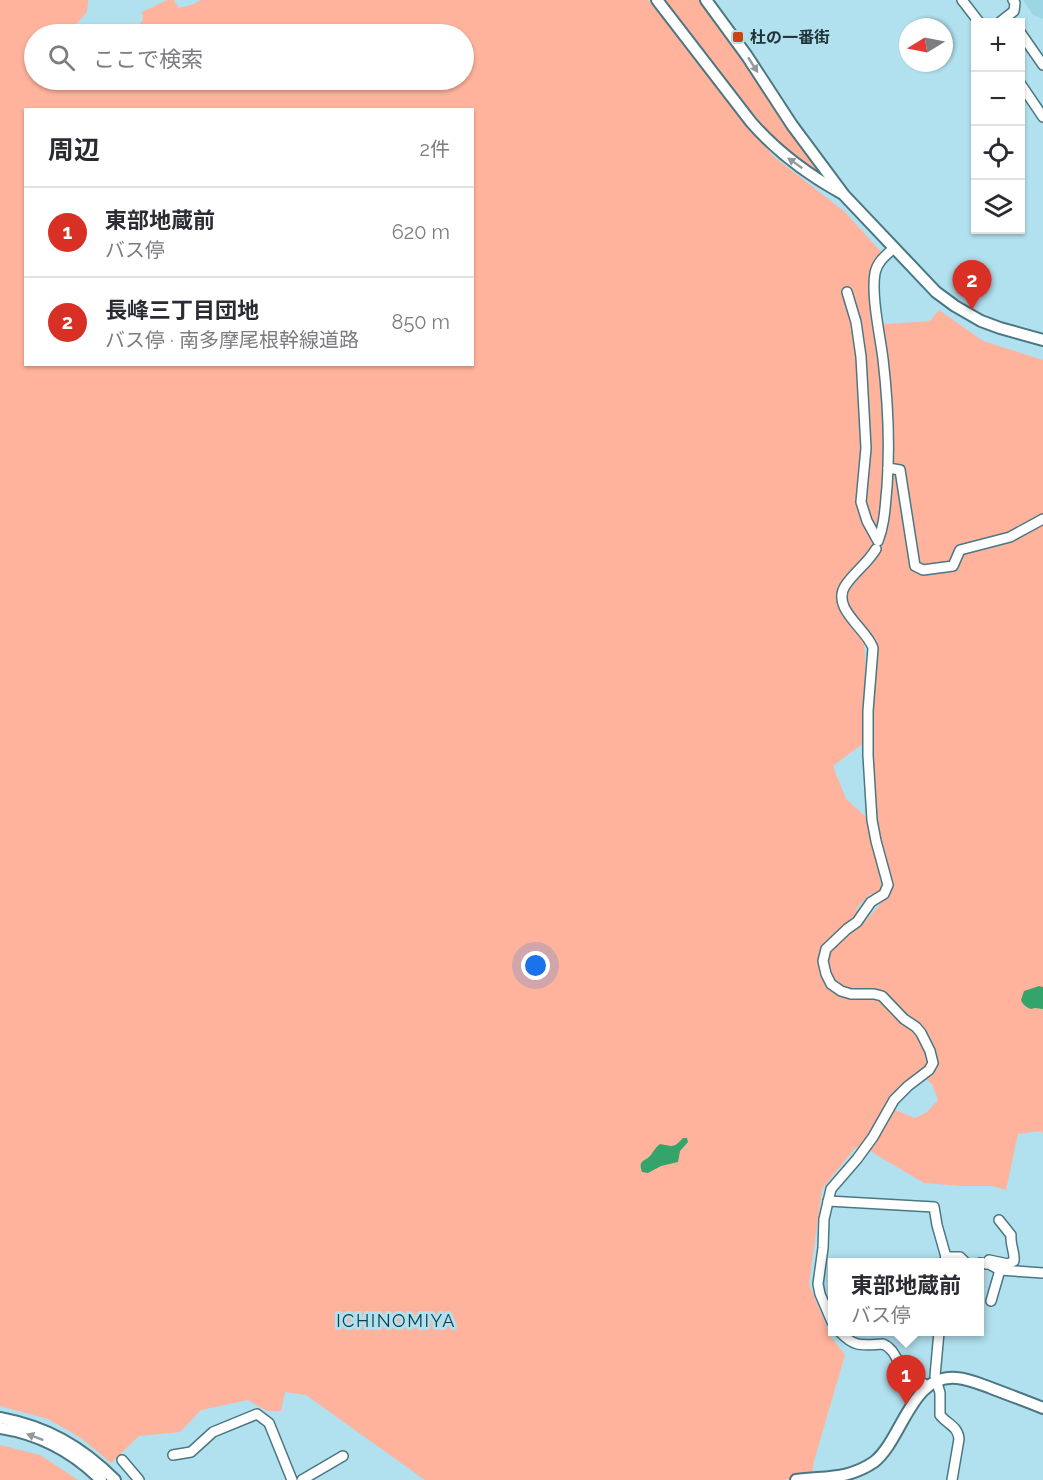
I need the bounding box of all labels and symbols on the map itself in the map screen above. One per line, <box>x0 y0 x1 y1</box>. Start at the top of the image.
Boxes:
north arrow <box>899 18 953 72</box>
place label: 杜の一番街 <box>750 28 830 47</box>
marker: 杜の一番街 <box>731 30 745 44</box>
one-way arrow <box>747 56 758 73</box>
one-way arrow <box>787 157 803 169</box>
pin: 2 <box>952 260 992 310</box>
your location <box>521 951 550 980</box>
district label: ICHINOMIYA <box>336 1310 456 1331</box>
pin: 1 <box>886 1356 926 1405</box>
one-way arrow <box>26 1432 44 1442</box>

